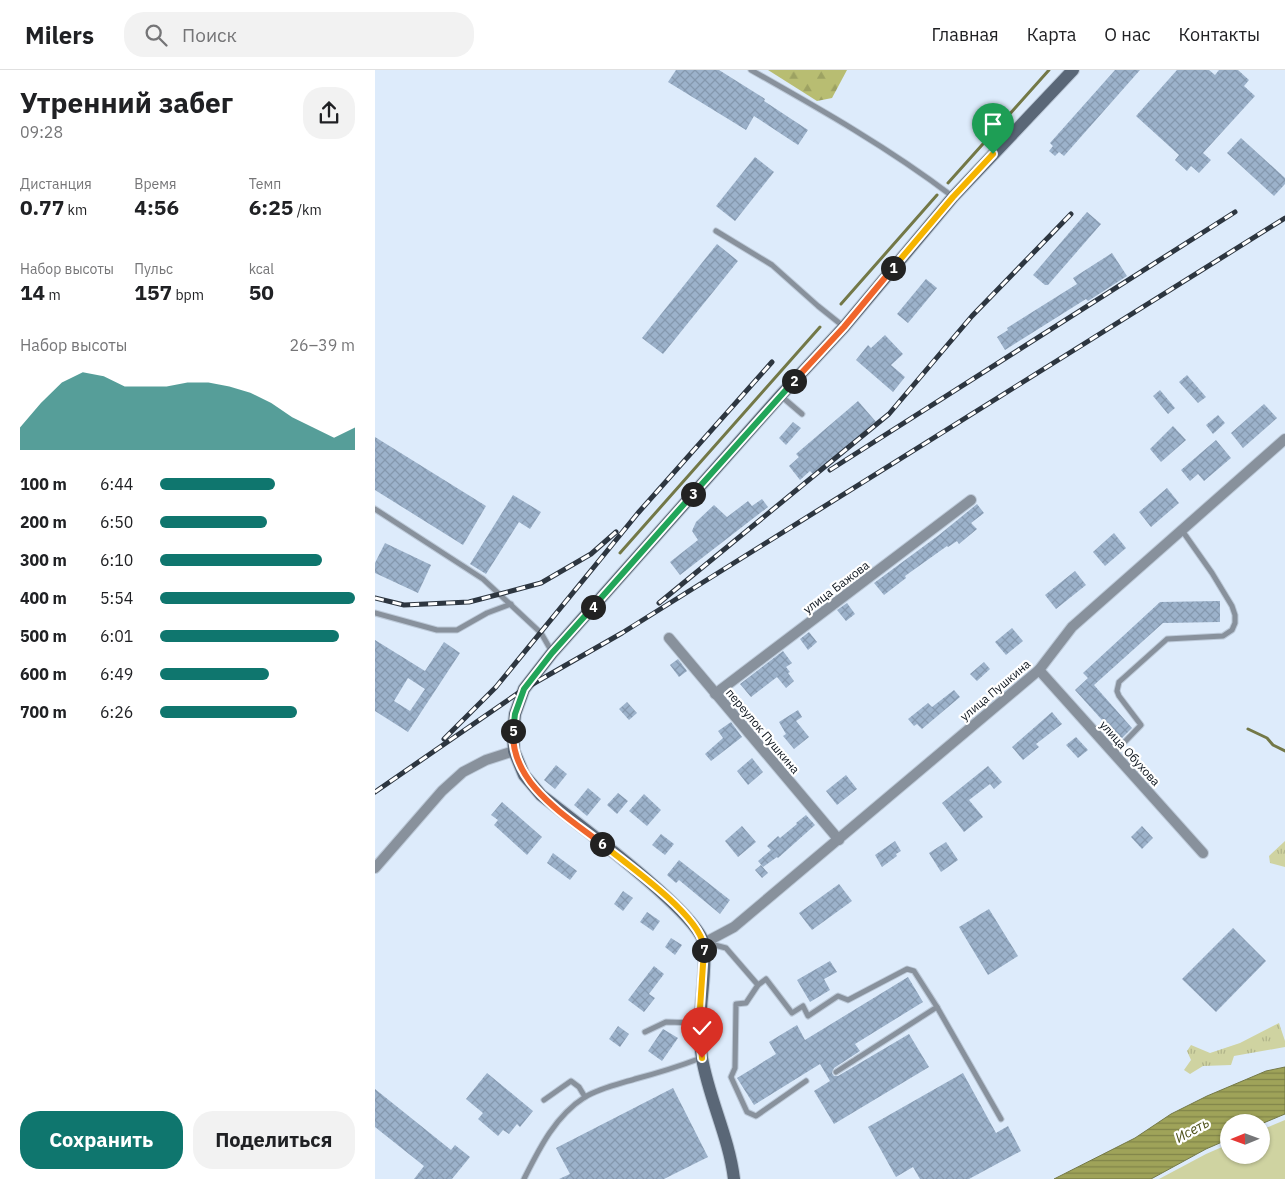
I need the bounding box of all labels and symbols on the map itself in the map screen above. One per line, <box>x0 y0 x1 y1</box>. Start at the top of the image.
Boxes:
pin <box>972 103 1014 154</box>
pin: 1 <box>881 256 905 280</box>
pin: 2 <box>781 368 807 394</box>
pin: 3 <box>681 482 705 506</box>
street label: улица Бажова <box>800 557 872 617</box>
pin: 4 <box>581 594 605 620</box>
street label: улица Пушкина <box>957 656 1034 724</box>
street label: переулок Пушкина <box>723 685 803 777</box>
street label: улица Обухова <box>1097 717 1164 789</box>
pin: 5 <box>501 718 525 744</box>
pin: 6 <box>589 832 615 856</box>
pin: 7 <box>691 938 717 962</box>
pin <box>681 1007 723 1058</box>
water label: Исеть <box>1172 1113 1212 1147</box>
north arrow <box>1220 1114 1270 1164</box>

